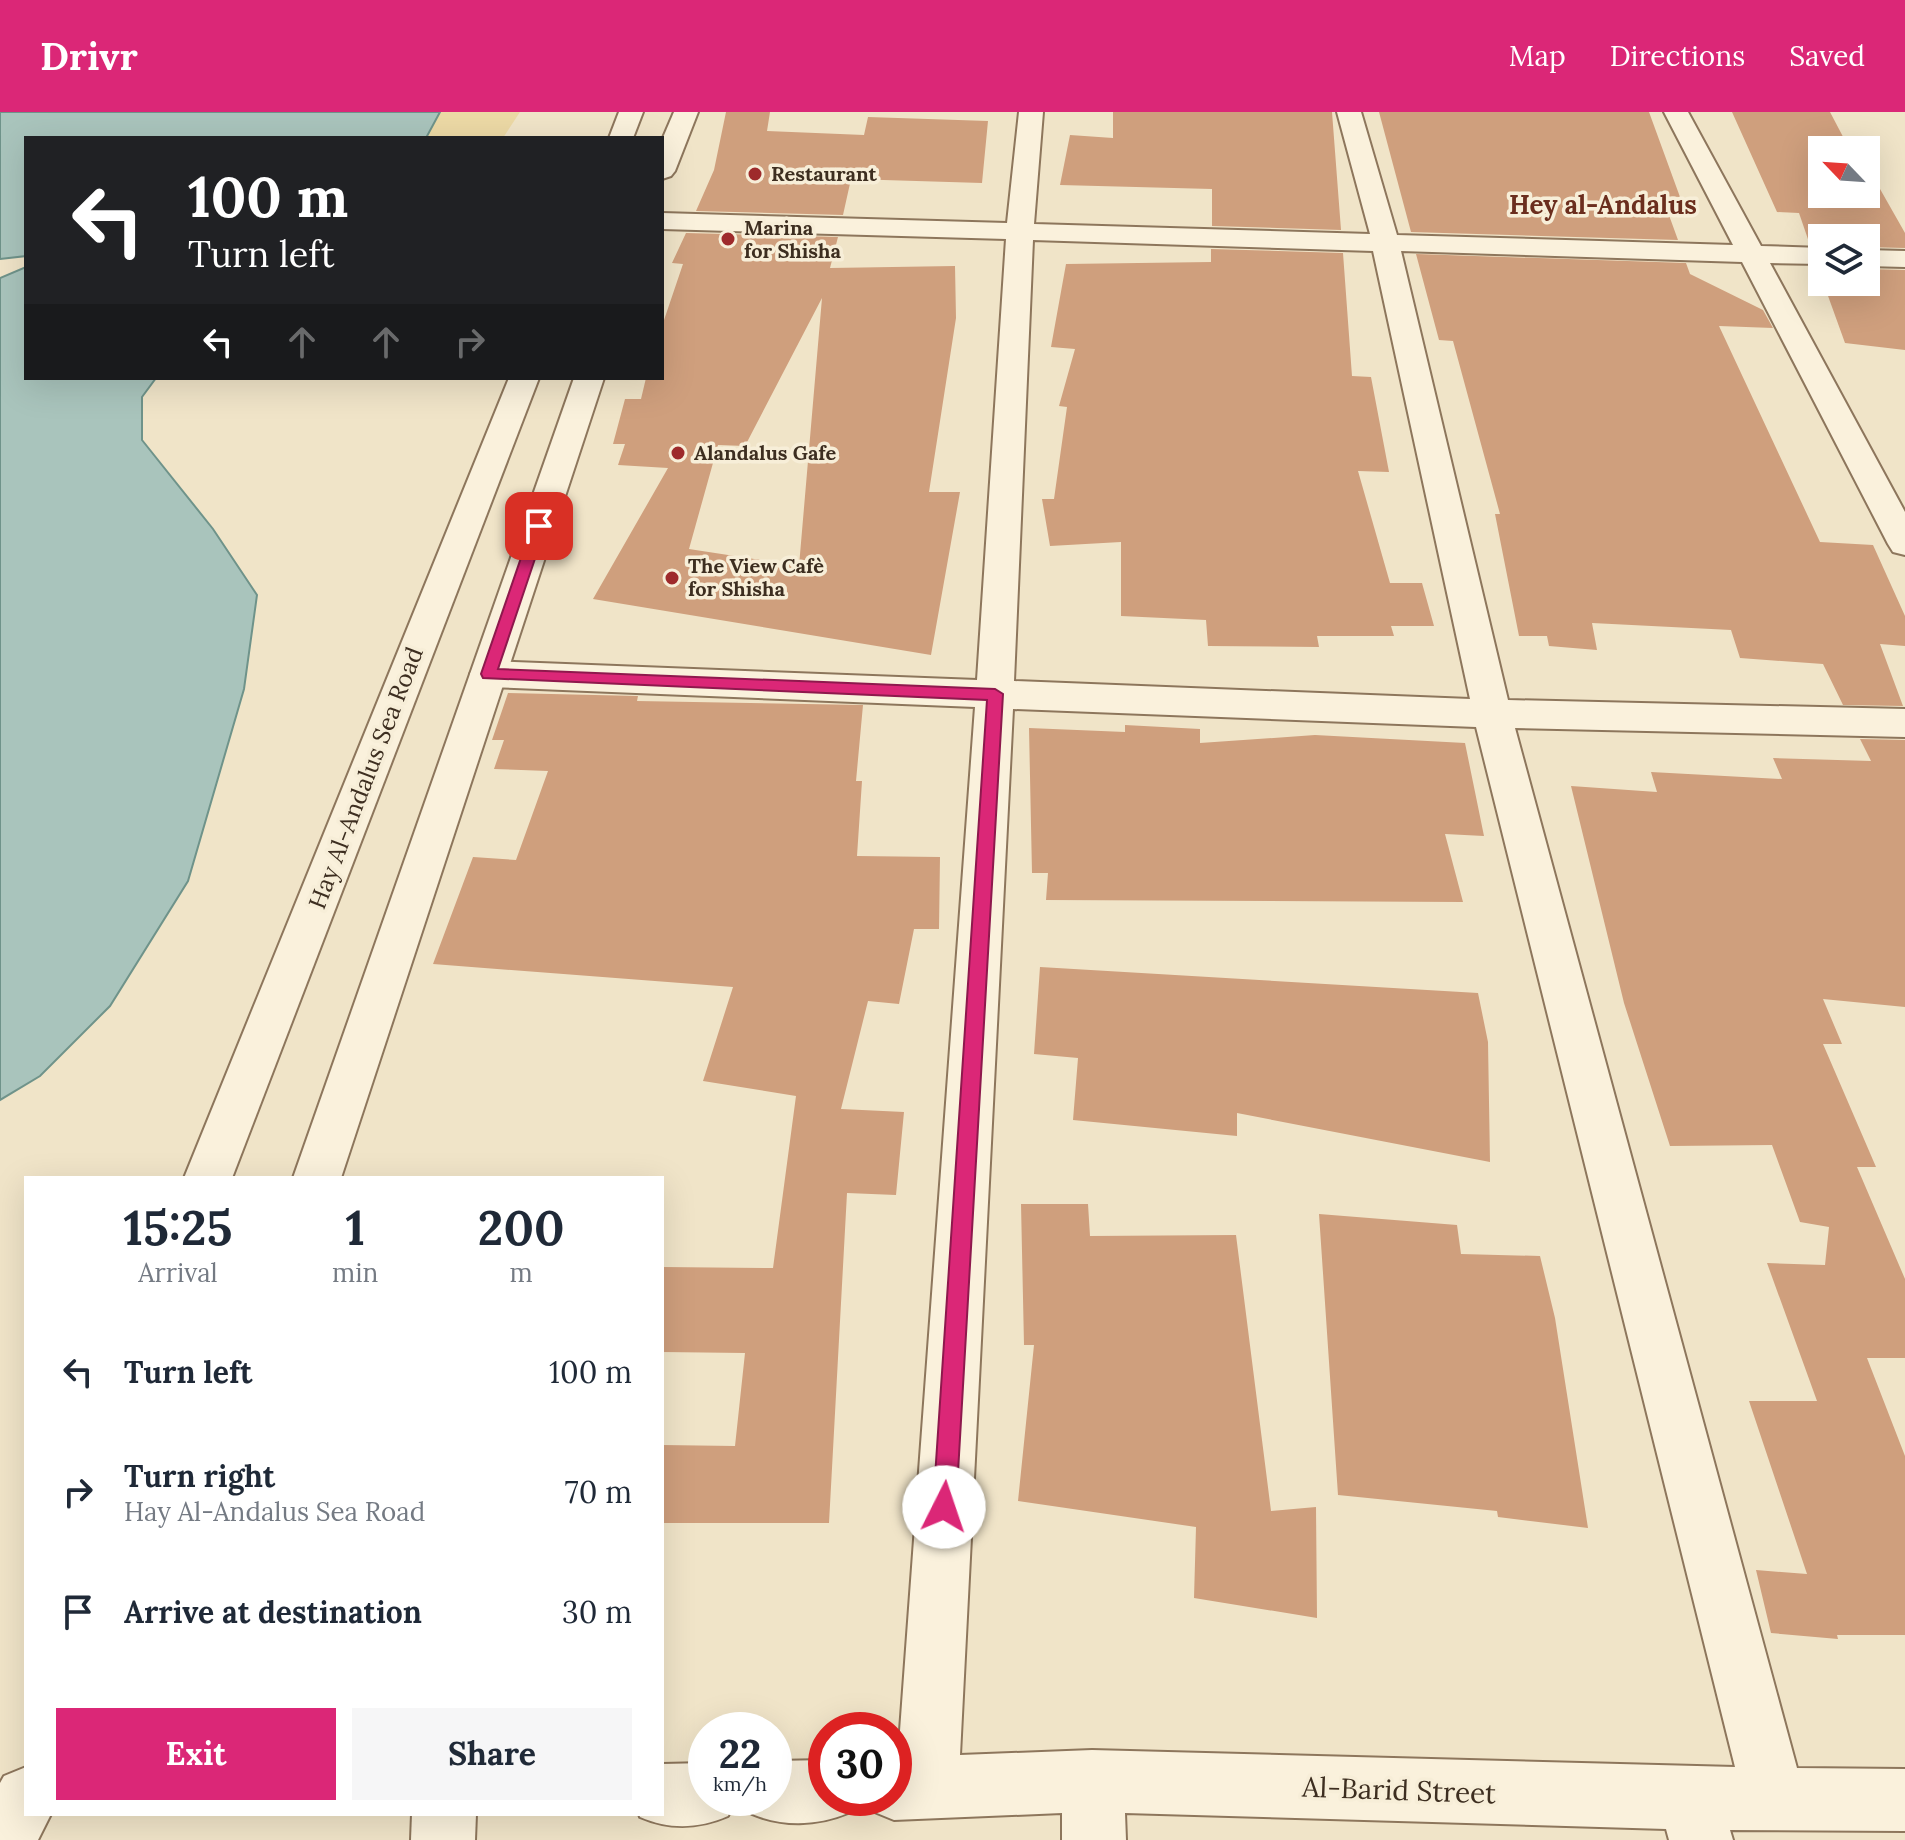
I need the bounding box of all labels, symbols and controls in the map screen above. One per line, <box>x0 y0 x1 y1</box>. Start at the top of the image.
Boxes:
text: Drivr <box>40 32 138 80</box>
text: Map <box>1509 38 1566 74</box>
text: Directions <box>1610 38 1745 74</box>
text: Saved <box>1789 38 1865 74</box>
north arrow <box>1808 136 1880 208</box>
map controls <box>1808 136 1880 296</box>
text: 100 m <box>188 161 348 232</box>
place label: Restaurant <box>771 161 878 186</box>
marker: Restaurant <box>746 165 764 183</box>
icon: left <box>56 168 160 272</box>
district label: Hey al-Andalus <box>1509 188 1697 221</box>
place label: Marina for Shisha <box>744 215 841 263</box>
button: layers <box>1808 224 1880 296</box>
marker: Marina for Shisha <box>719 230 737 248</box>
text: Turn left <box>188 231 335 277</box>
icon: left <box>196 320 240 364</box>
icon: ahead <box>280 320 324 364</box>
icon: ahead <box>364 320 408 364</box>
icon: right <box>448 320 492 364</box>
place label: Alandalus Gafe <box>694 440 837 465</box>
marker: Alandalus Gafe <box>669 444 687 462</box>
pin <box>505 492 573 560</box>
icon: arrive <box>517 504 561 548</box>
place label: The View Cafè for Shisha <box>688 553 824 601</box>
marker: The View Cafè for Shisha <box>663 569 681 587</box>
street label: Hay Al-Andalus Sea Road <box>301 642 430 913</box>
text: 15:25 <box>124 1197 232 1258</box>
text: 1 <box>345 1197 365 1258</box>
text: 200 <box>478 1197 564 1258</box>
text: Arrival <box>138 1256 218 1289</box>
text: min <box>332 1256 378 1289</box>
text: m <box>510 1256 533 1289</box>
icon: left <box>56 1350 100 1394</box>
text: Turn left <box>124 1353 252 1391</box>
text: 100 m <box>549 1353 632 1391</box>
text: Turn right <box>124 1457 275 1495</box>
position arrow <box>902 1465 986 1549</box>
icon: right <box>56 1470 100 1514</box>
text: 70 m <box>565 1473 632 1511</box>
text: Hay Al-Andalus Sea Road <box>124 1495 425 1528</box>
icon: arrive <box>56 1590 100 1634</box>
text: Arrive at destination <box>124 1593 422 1631</box>
text: 30 m <box>562 1593 632 1631</box>
button: Exit <box>56 1708 336 1800</box>
button: Share <box>352 1708 632 1800</box>
speed limit sign: 30 <box>808 1712 912 1816</box>
text: 22 <box>719 1728 761 1779</box>
street label: Al-Barid Street <box>1301 1769 1497 1811</box>
text: km/h <box>713 1771 767 1796</box>

